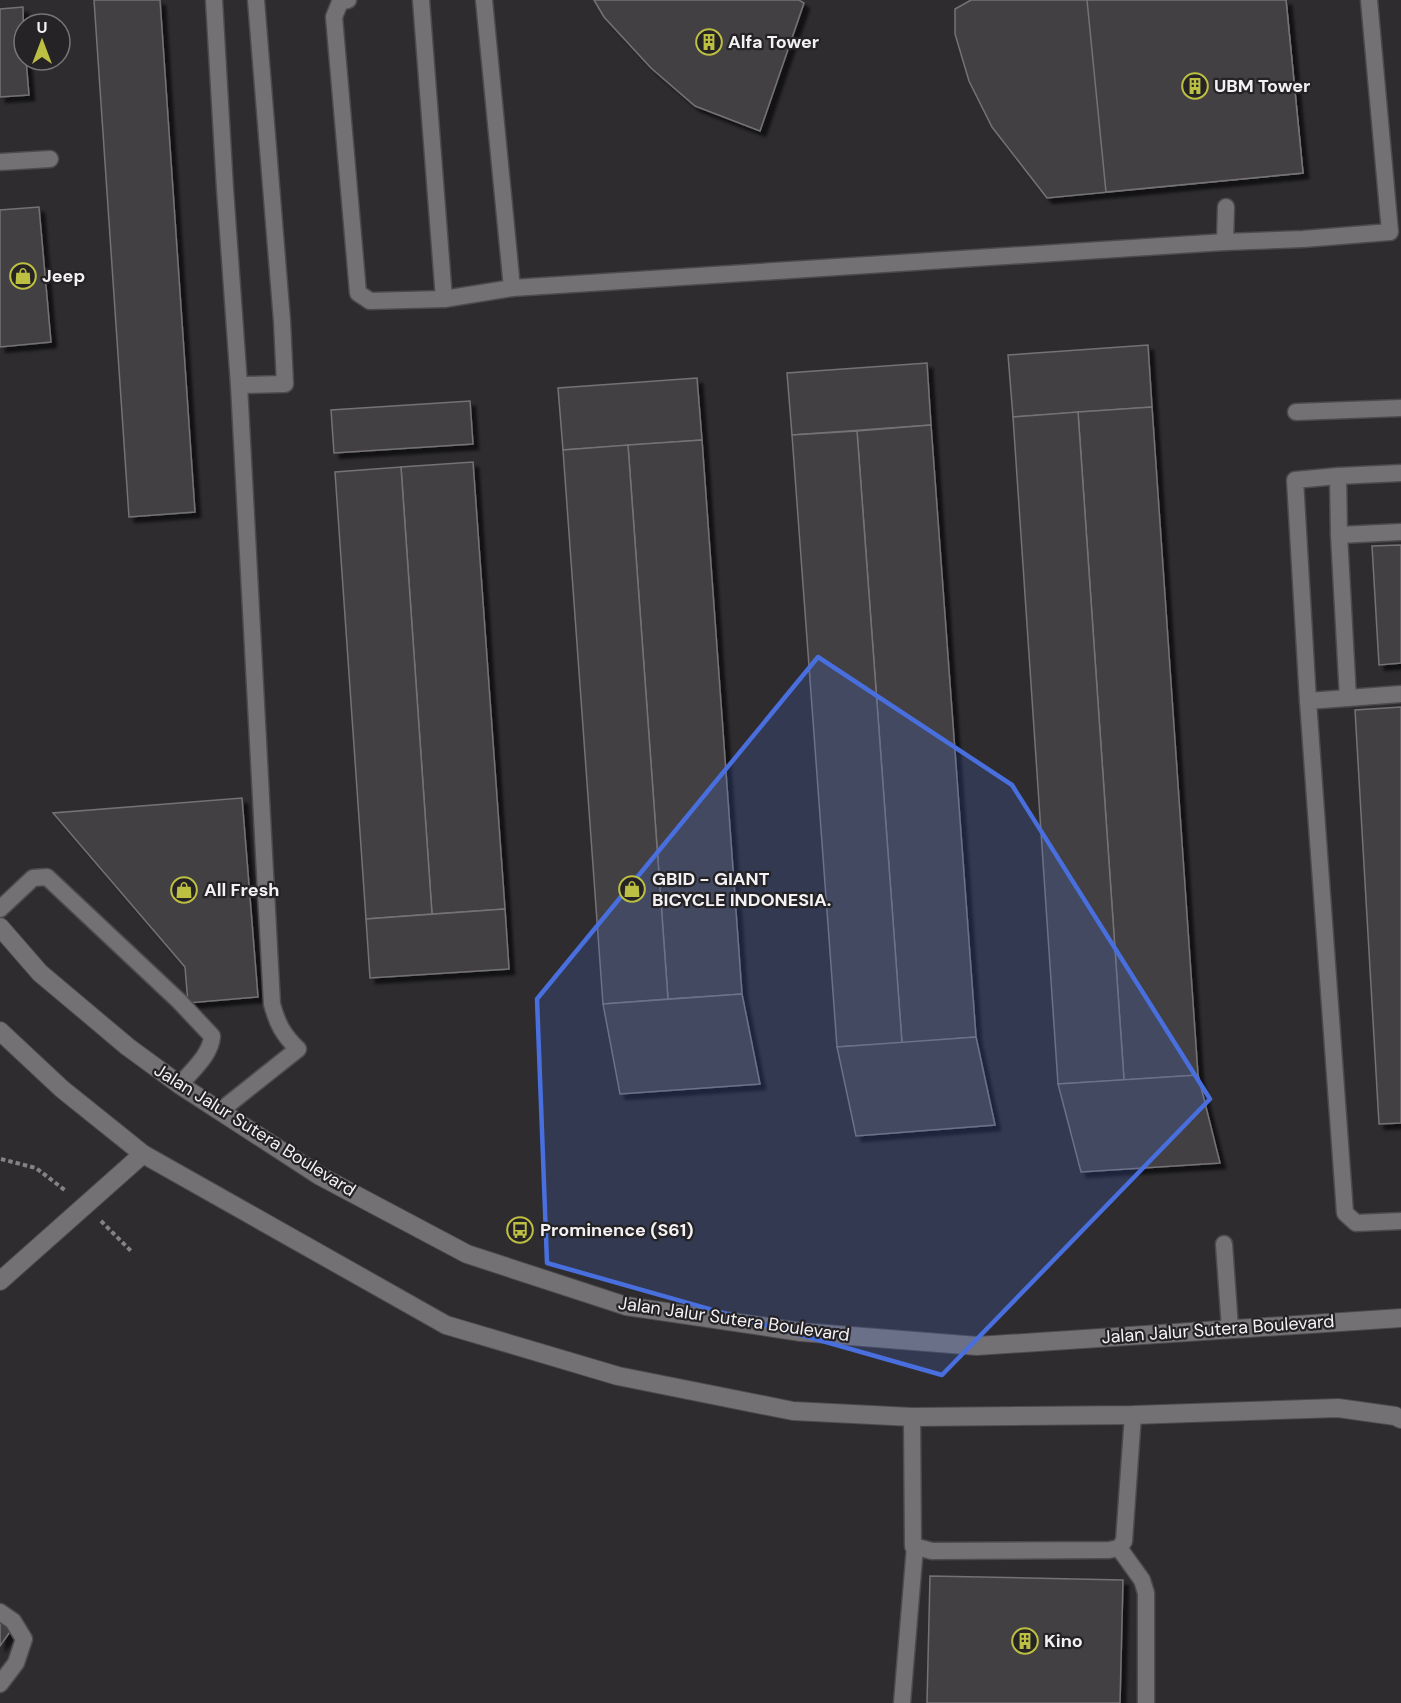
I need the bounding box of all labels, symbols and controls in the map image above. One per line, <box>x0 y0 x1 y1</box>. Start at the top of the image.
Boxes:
north arrow <box>12 12 72 72</box>
text: U <box>37 17 47 38</box>
building icon: Alfa Tower <box>694 27 724 57</box>
place label: Alfa Tower <box>728 30 819 54</box>
building icon: UBM Tower <box>1180 71 1210 101</box>
place label: UBM Tower <box>1214 74 1310 98</box>
shop icon: Jeep <box>8 261 38 291</box>
place label: Jeep <box>42 264 85 288</box>
place label: GBID - GIANT BICYCLE INDONESIA. <box>652 867 831 912</box>
shop icon: GBID - GIANT BICYCLE INDONESIA. <box>617 874 647 904</box>
shop icon: All Fresh <box>169 875 199 905</box>
place label: All Fresh <box>204 878 279 902</box>
street label: Jalan Jalur Sutera Boulevard <box>150 1058 360 1202</box>
bus stop icon: Prominence (S61) <box>505 1215 535 1245</box>
place label: Prominence (S61) <box>540 1218 694 1242</box>
street label: Jalan Jalur Sutera Boulevard <box>617 1291 851 1347</box>
street label: Jalan Jalur Sutera Boulevard <box>1101 1309 1335 1349</box>
building icon: Kino <box>1010 1626 1040 1656</box>
place label: Kino <box>1044 1629 1083 1653</box>

